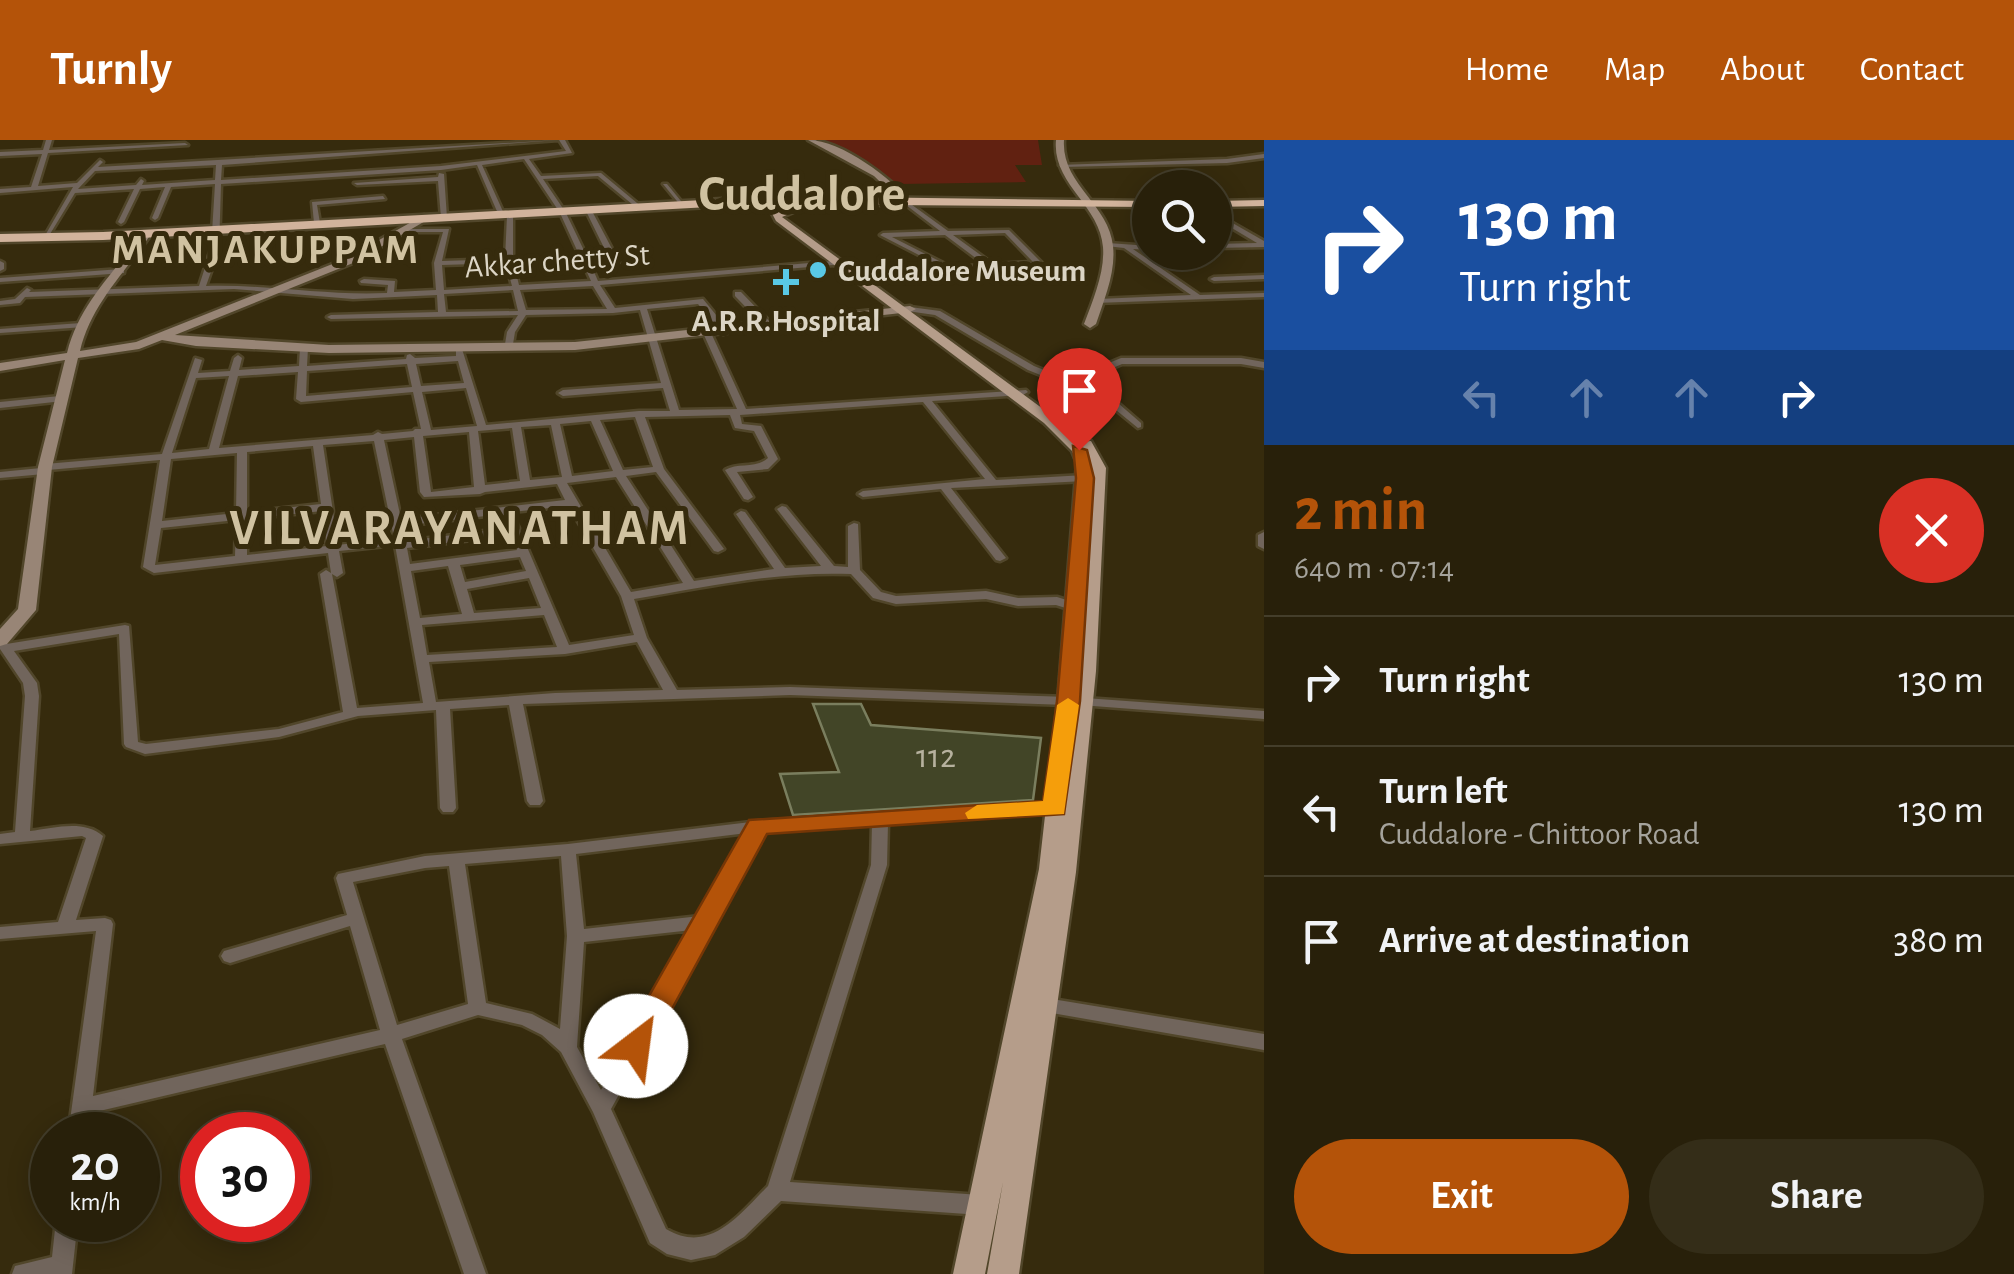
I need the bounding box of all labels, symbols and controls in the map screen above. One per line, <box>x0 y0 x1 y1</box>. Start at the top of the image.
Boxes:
text: Turnly <box>50 46 172 94</box>
text: Home <box>1465 52 1549 87</box>
text: Map <box>1604 52 1665 87</box>
text: About <box>1720 52 1805 87</box>
text: Contact <box>1860 52 1964 87</box>
district label: Cuddalore <box>699 170 905 220</box>
map controls <box>1132 170 1232 270</box>
button: search <box>1132 170 1232 270</box>
icon: right <box>1294 180 1424 310</box>
text: 130 m <box>1459 183 1618 253</box>
district label: MANJAKUPPAM <box>112 229 420 271</box>
street label: Akkar chetty St <box>463 239 651 283</box>
place label: Cuddalore Museum <box>838 255 1086 287</box>
marker: Cuddalore Museum <box>807 259 829 281</box>
text: Turn right <box>1459 265 1631 310</box>
marker: A.R.R.Hospital <box>773 269 799 295</box>
place label: A.R.R.Hospital <box>692 305 880 337</box>
pin <box>1037 348 1122 451</box>
icon: arrive <box>1052 363 1107 418</box>
icon: left <box>1454 370 1509 425</box>
icon: ahead <box>1559 370 1614 425</box>
icon: ahead <box>1664 370 1719 425</box>
icon: right <box>1769 370 1824 425</box>
button: close <box>1879 478 1984 583</box>
text: 2 min <box>1294 481 1427 541</box>
district label: VILVARAYANATHAM <box>229 504 691 554</box>
text: 640 m · 07:14 <box>1294 552 1454 584</box>
icon: right <box>1294 654 1349 709</box>
text: Turn right <box>1379 662 1529 700</box>
text: 130 m <box>1899 662 1984 700</box>
house number: 112 <box>916 739 956 774</box>
text: Turn left <box>1379 773 1507 811</box>
icon: left <box>1294 784 1349 839</box>
text: 130 m <box>1899 792 1984 830</box>
text: Cuddalore - Chittoor Road <box>1379 818 1700 850</box>
icon: arrive <box>1294 914 1349 969</box>
text: Arrive at destination <box>1379 922 1690 960</box>
text: 380 m <box>1894 922 1984 960</box>
position arrow <box>584 994 688 1098</box>
speed limit sign: 30 <box>180 1112 310 1242</box>
button: Exit <box>1294 1139 1629 1254</box>
button: Share <box>1649 1139 1984 1254</box>
text: 20 <box>70 1140 120 1190</box>
text: km/h <box>69 1190 121 1215</box>

